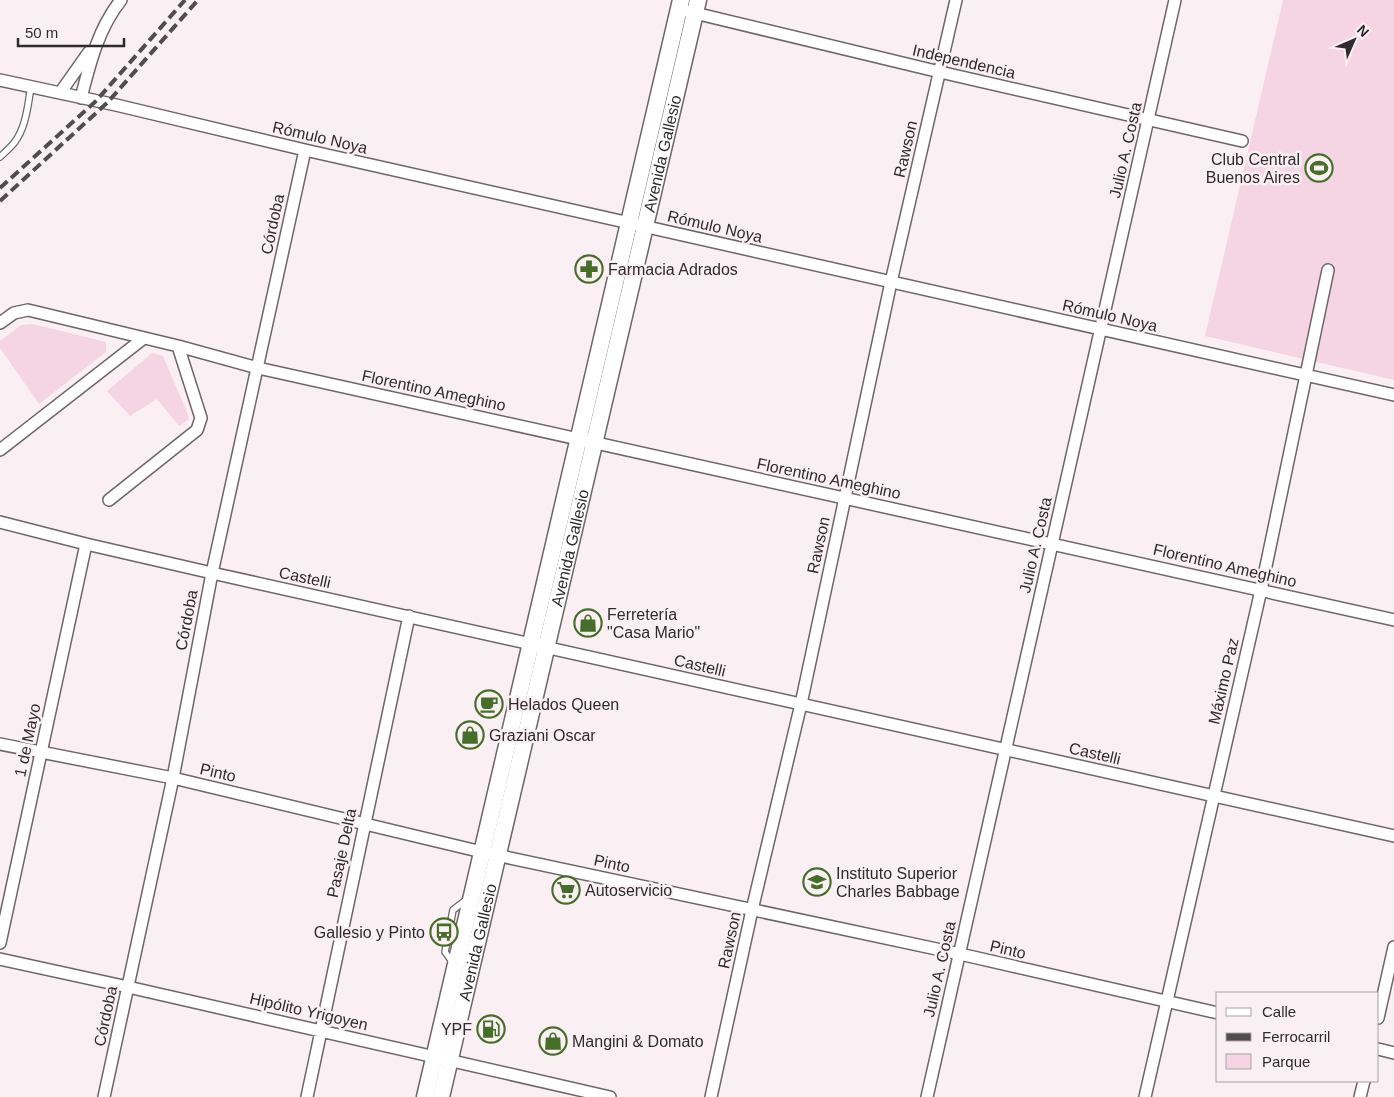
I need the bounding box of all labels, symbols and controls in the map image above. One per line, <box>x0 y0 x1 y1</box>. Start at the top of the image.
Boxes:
scale bar <box>18 15 124 47</box>
north arrow <box>1329 15 1379 65</box>
text: N <box>1354 22 1372 40</box>
text: 50 m <box>25 24 58 41</box>
street label: Independencia <box>911 41 1017 82</box>
street label: Avenida Gallesio <box>641 93 684 214</box>
street label: Julio A. Costa <box>1106 100 1145 200</box>
street label: Rómulo Noya <box>271 118 369 157</box>
street label: Rawson <box>891 119 920 179</box>
place label: Club Central Buenos Aires <box>1206 151 1300 186</box>
sports icon: Club Central Buenos Aires <box>1304 153 1334 183</box>
street label: Córdoba <box>258 192 287 256</box>
street label: Rómulo Noya <box>666 207 764 246</box>
pharmacy icon: Farmacia Adrados <box>574 254 604 284</box>
place label: Farmacia Adrados <box>608 261 738 278</box>
street label: Rómulo Noya <box>1061 296 1159 335</box>
street label: Florentino Ameghino <box>360 367 508 414</box>
street label: Florentino Ameghino <box>755 455 903 502</box>
street label: Avenida Gallesio <box>548 488 592 608</box>
street label: Julio A. Costa <box>1016 495 1055 595</box>
street label: Rawson <box>804 515 833 575</box>
street label: Florentino Ameghino <box>1151 541 1298 590</box>
street label: Castelli <box>277 564 332 591</box>
street label: Córdoba <box>172 588 201 652</box>
place label: Ferretería "Casa Mario" <box>607 606 700 641</box>
shop icon: Ferretería "Casa Mario" <box>573 608 603 638</box>
street label: Máximo Paz <box>1205 636 1242 726</box>
street label: Castelli <box>672 651 727 680</box>
cafe icon: Helados Queen <box>474 689 504 719</box>
place label: Helados Queen <box>508 696 619 713</box>
street label: 1 de Mayo <box>11 702 44 778</box>
shop icon: Graziani Oscar <box>455 720 485 750</box>
place label: Graziani Oscar <box>489 727 596 744</box>
street label: Castelli <box>1067 739 1122 768</box>
street label: Pinto <box>198 760 238 785</box>
street label: Pasaje Delta <box>324 807 359 899</box>
street label: Pinto <box>592 851 632 876</box>
place label: Instituto Superior Charles Babbage <box>836 865 960 900</box>
school or university icon: Instituto Superior Charles Babbage <box>802 867 832 897</box>
supermarket icon: Autoservicio <box>551 875 581 905</box>
street label: Avenida Gallesio <box>456 882 500 1003</box>
place label: Autoservicio <box>585 882 672 899</box>
street label: Rawson <box>715 910 744 970</box>
bus stop icon: Gallesio y Pinto <box>429 917 459 947</box>
street label: Julio A. Costa <box>920 919 959 1019</box>
place label: Gallesio y Pinto <box>314 924 425 941</box>
street label: Pinto <box>988 937 1028 962</box>
street label: Córdoba <box>91 984 120 1048</box>
street label: Hipólito Yrigoyen <box>248 990 370 1033</box>
legend <box>1216 992 1379 1082</box>
text: Calle <box>1262 1003 1296 1020</box>
fuel station icon: YPF <box>476 1014 506 1044</box>
place label: YPF <box>441 1021 472 1038</box>
shop icon: Mangini & Domato <box>538 1026 568 1056</box>
text: Ferrocarril <box>1262 1028 1330 1045</box>
place label: Mangini & Domato <box>572 1033 704 1050</box>
text: Parque <box>1262 1053 1310 1070</box>

